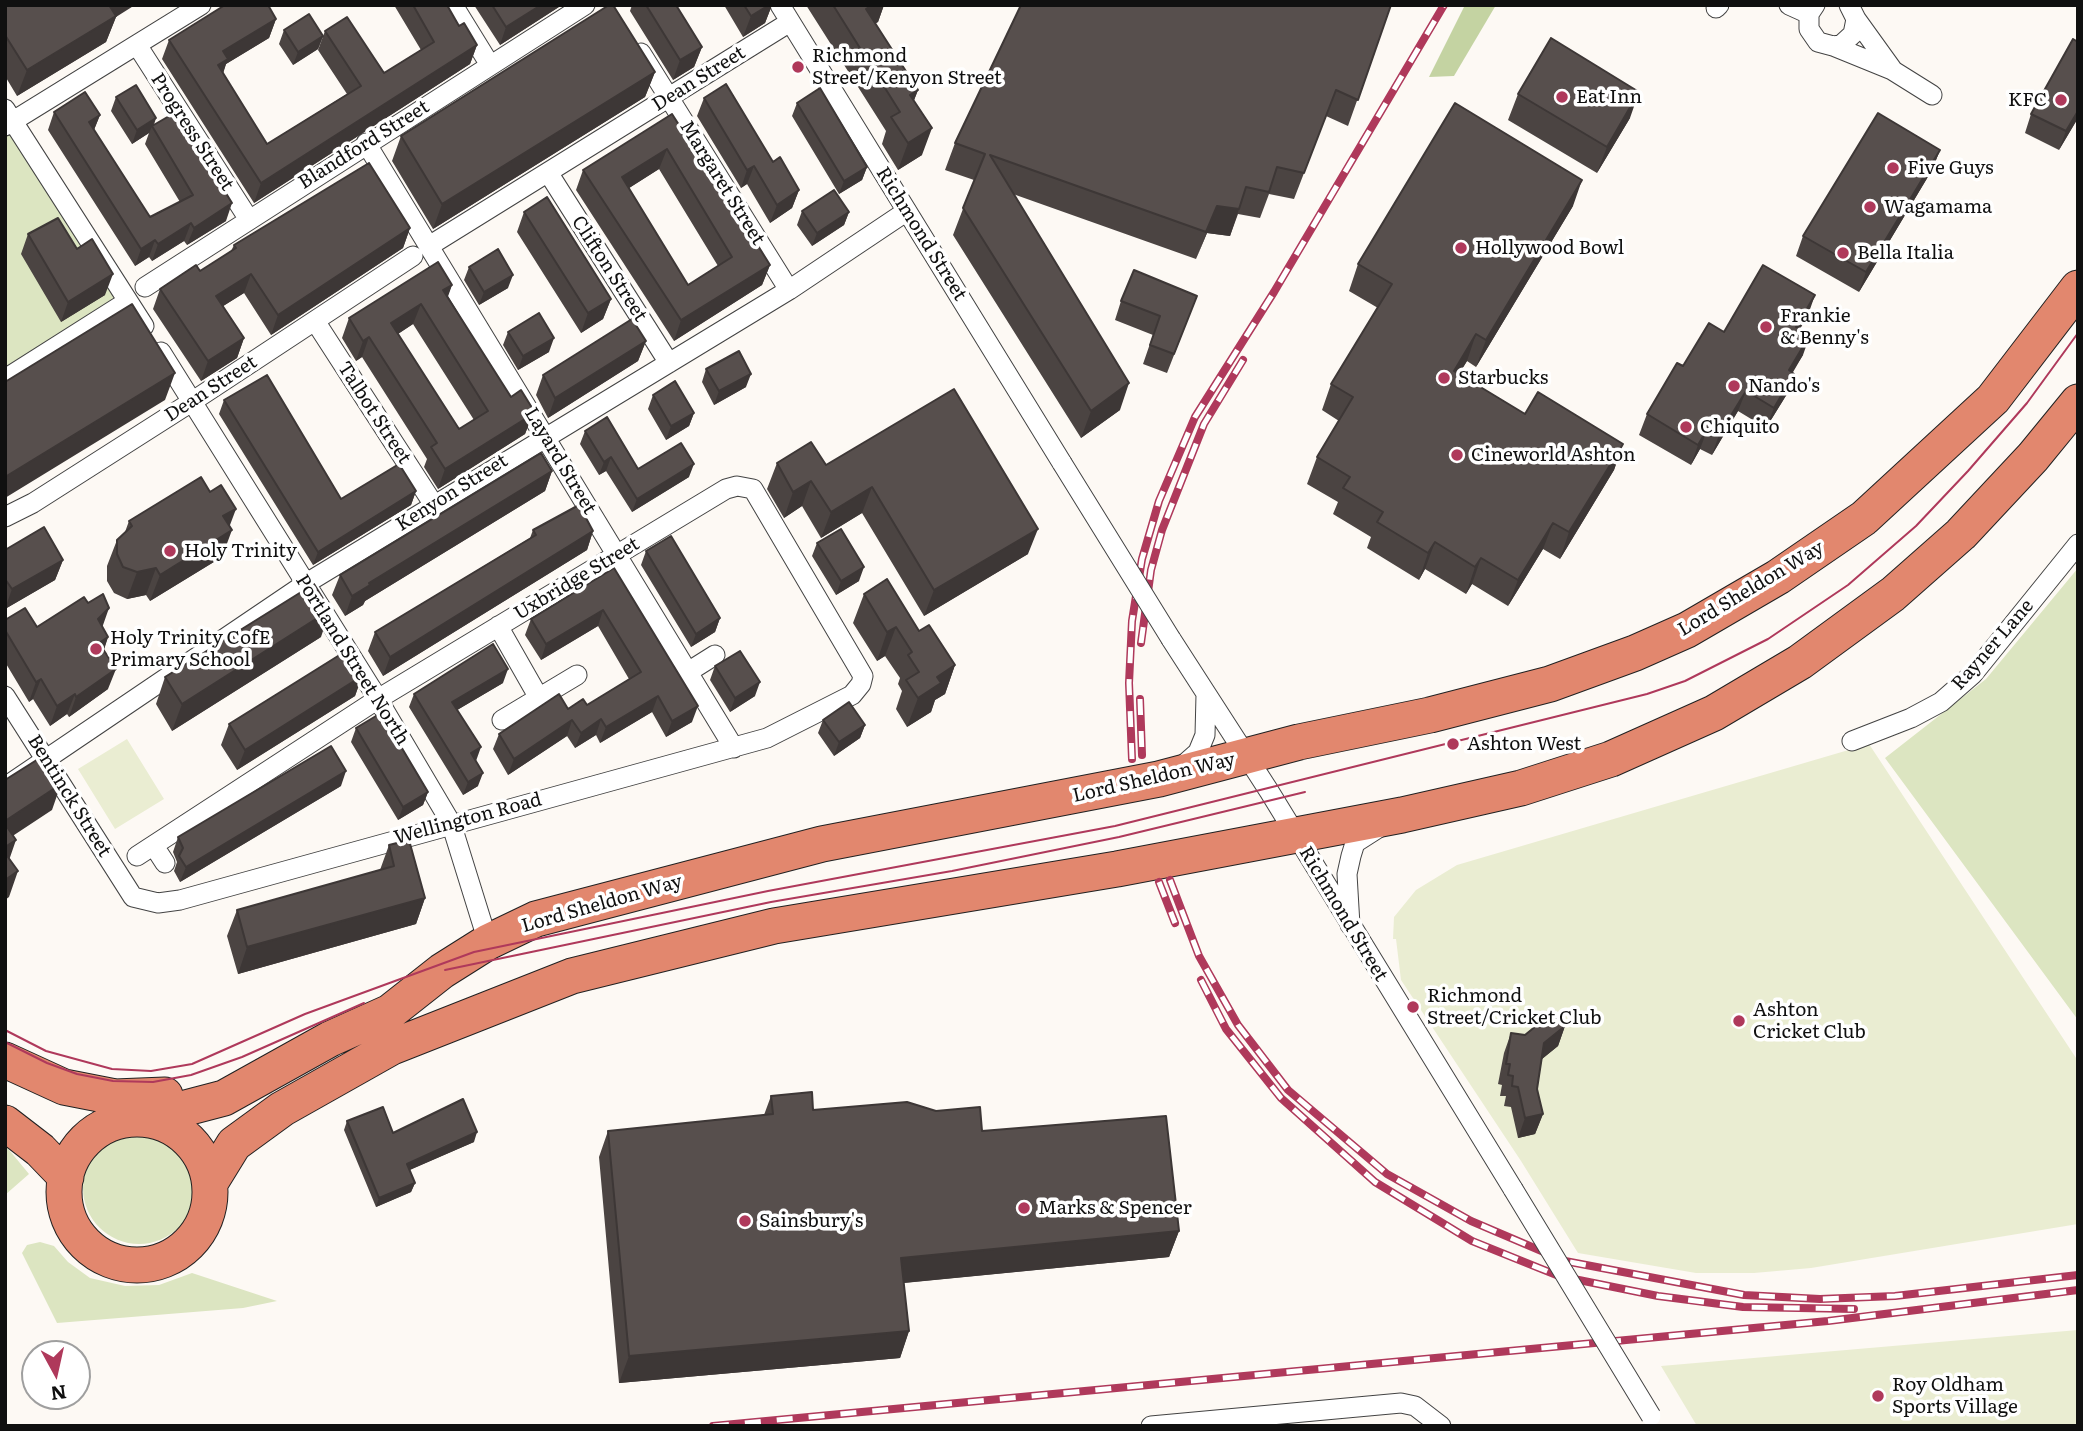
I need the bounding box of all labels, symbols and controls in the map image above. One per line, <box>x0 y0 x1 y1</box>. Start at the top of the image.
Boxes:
street label: Dean Street <box>648 41 750 117</box>
place label: Richmond Street/Kenyon Street <box>812 45 1002 89</box>
marker: Richmond Street/Kenyon Street <box>790 59 806 75</box>
street label: Progress Street <box>145 69 239 195</box>
place label: Eat Inn <box>1576 86 1642 108</box>
marker: Eat Inn <box>1554 89 1570 105</box>
place label: KFC <box>2008 89 2047 111</box>
marker: KFC <box>2053 92 2069 108</box>
street label: Blandford Street <box>294 96 434 194</box>
street label: Margaret Street <box>675 117 769 249</box>
place label: Five Guys <box>1907 157 1994 179</box>
marker: Five Guys <box>1885 160 1901 176</box>
street label: Richmond Street <box>871 163 971 305</box>
place label: Wagamama <box>1884 196 1992 218</box>
marker: Wagamama <box>1862 199 1878 215</box>
street label: Clifton Street <box>566 212 652 326</box>
place label: Hollywood Bowl <box>1475 237 1624 259</box>
marker: Hollywood Bowl <box>1453 240 1469 256</box>
place label: Bella Italia <box>1857 242 1954 264</box>
marker: Bella Italia <box>1835 245 1851 261</box>
place label: Frankie & Benny's <box>1780 305 1869 349</box>
marker: Frankie & Benny's <box>1758 319 1774 335</box>
street label: Dean Street <box>161 351 261 427</box>
street label: Talbot Street <box>332 358 416 468</box>
place label: Starbucks <box>1458 367 1548 389</box>
marker: Starbucks <box>1436 370 1452 386</box>
place label: Nando's <box>1748 375 1820 397</box>
marker: Nando's <box>1726 378 1742 394</box>
street label: Layard Street <box>519 403 601 519</box>
place label: Chiquito <box>1700 416 1780 438</box>
marker: Chiquito <box>1678 419 1694 435</box>
place label: Cineworld Ashton <box>1471 444 1636 466</box>
marker: Cineworld Ashton <box>1449 447 1465 463</box>
street label: Kenyon Street <box>392 450 512 536</box>
street label: Uxbridge Street <box>510 533 644 625</box>
street label: Lord Sheldon Way <box>1674 536 1828 642</box>
place label: Holy Trinity <box>184 540 297 562</box>
marker: Holy Trinity <box>162 543 178 559</box>
street label: Portland Street North <box>290 571 414 749</box>
street label: Rayner Lane <box>1947 595 2039 695</box>
place label: Holy Trinity CofE Primary School <box>110 627 270 671</box>
marker: Holy Trinity CofE Primary School <box>88 641 104 657</box>
street label: Bentinck Street <box>22 731 116 861</box>
place label: Ashton West <box>1467 733 1581 755</box>
marker: Ashton West <box>1445 736 1461 752</box>
street label: Lord Sheldon Way <box>1070 748 1238 808</box>
street label: Wellington Road <box>392 788 544 850</box>
street label: Richmond Street <box>1294 842 1392 986</box>
street label: Lord Sheldon Way <box>519 870 685 938</box>
place label: Richmond Street/Cricket Club <box>1427 985 1601 1029</box>
marker: Richmond Street/Cricket Club <box>1405 999 1421 1015</box>
place label: Ashton Cricket Club <box>1753 999 1866 1043</box>
marker: Ashton Cricket Club <box>1731 1013 1747 1029</box>
place label: Marks & Spencer <box>1038 1197 1192 1219</box>
marker: Marks & Spencer <box>1016 1200 1032 1216</box>
place label: Sainsbury's <box>759 1210 863 1232</box>
marker: Sainsbury's <box>737 1213 753 1229</box>
north arrow <box>21 1340 91 1410</box>
place label: Roy Oldham Sports Village <box>1892 1374 2018 1418</box>
text: N <box>49 1379 68 1409</box>
marker: Roy Oldham Sports Village <box>1870 1388 1886 1404</box>

